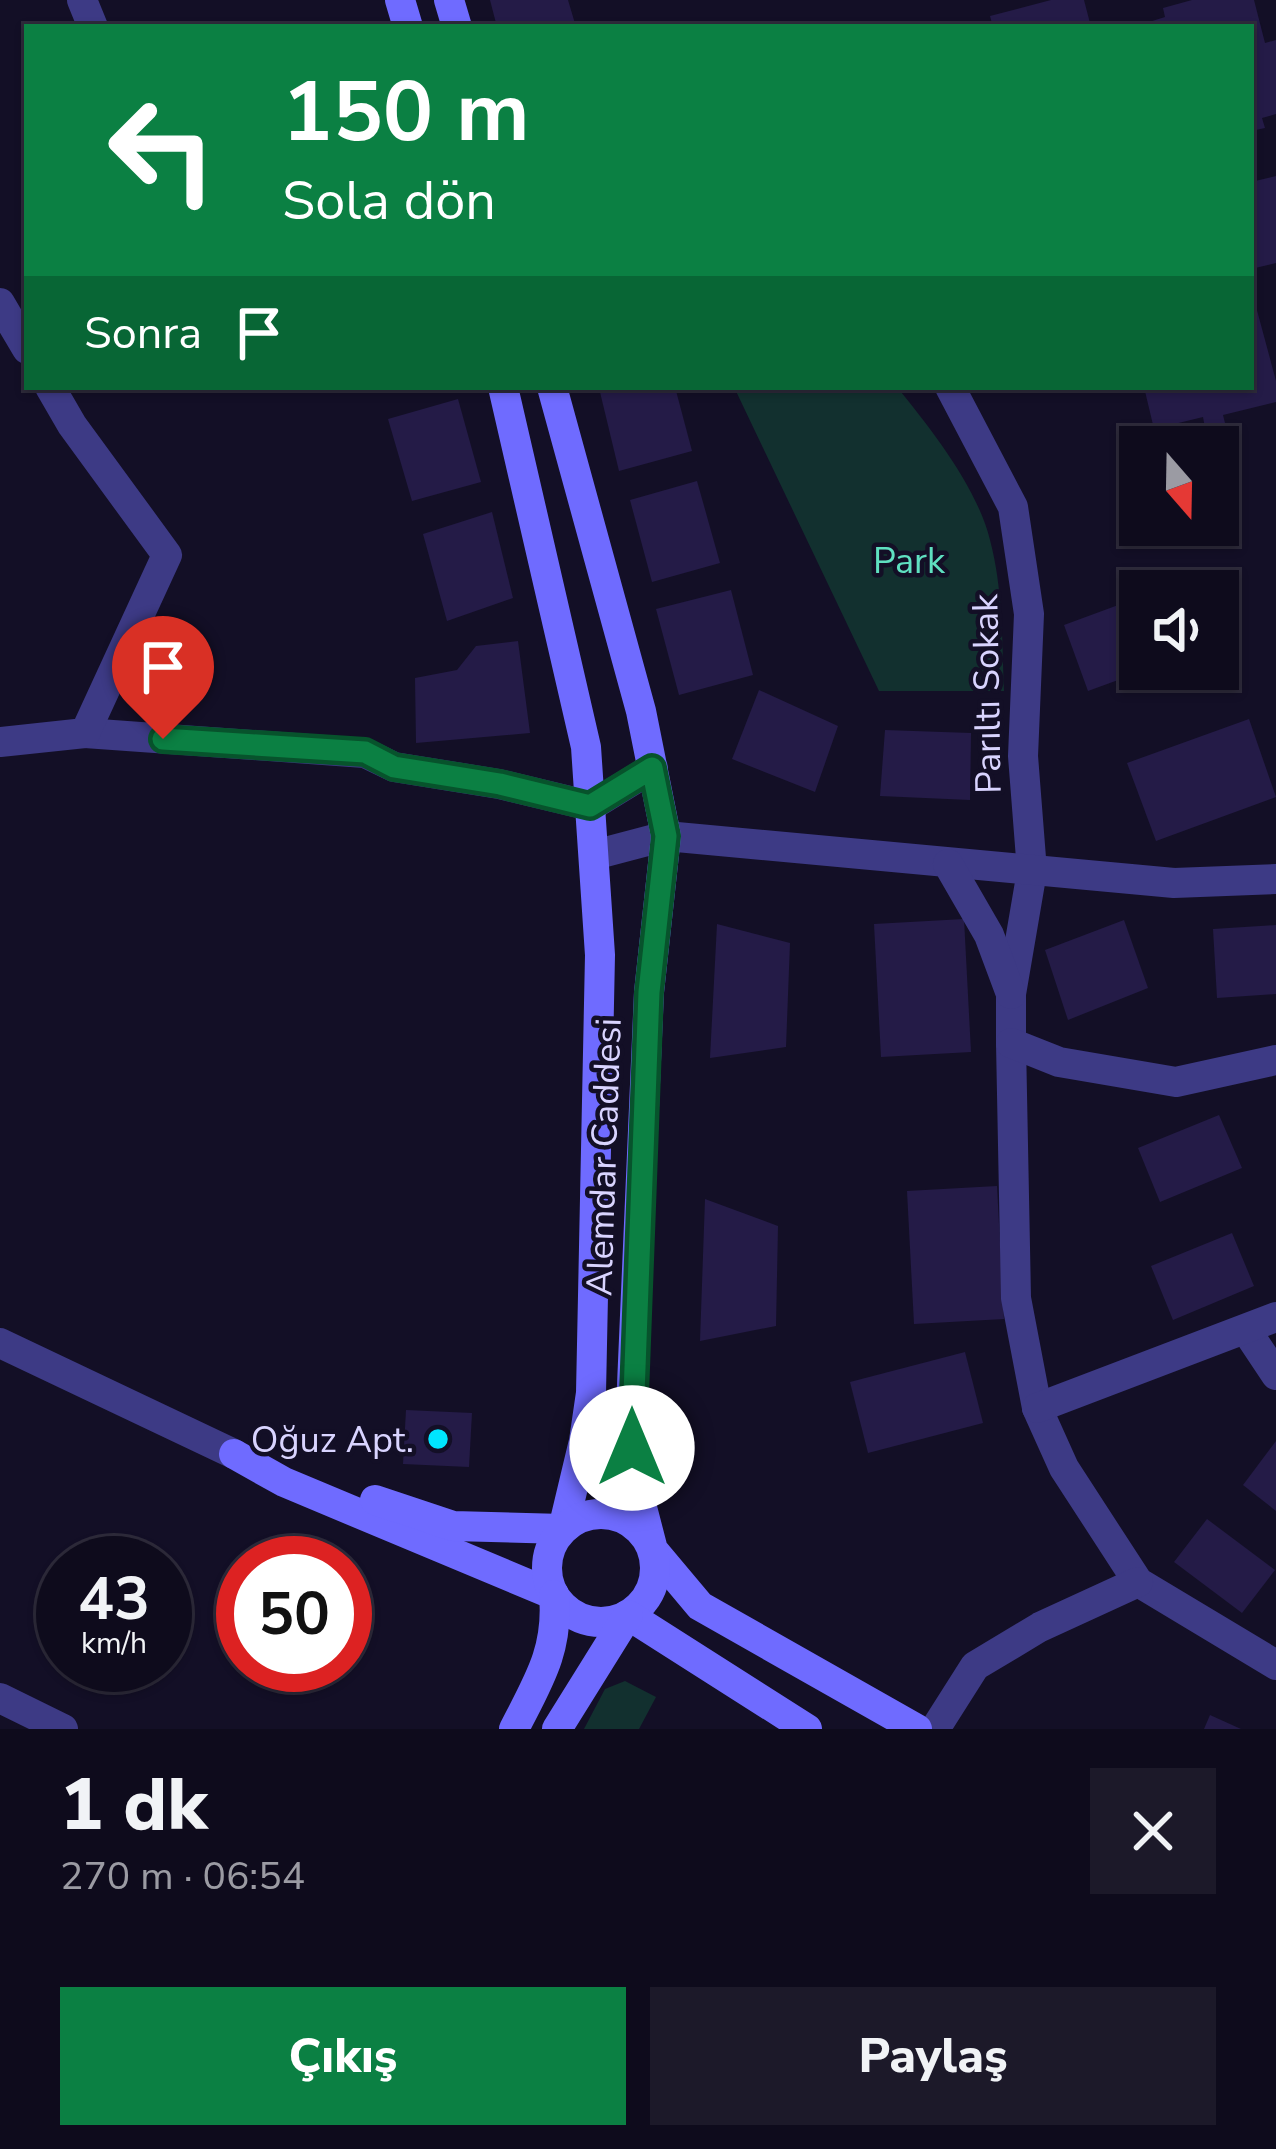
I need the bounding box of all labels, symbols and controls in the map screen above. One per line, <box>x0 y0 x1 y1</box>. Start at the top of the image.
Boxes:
text: 150 m <box>282 55 530 170</box>
icon: left <box>84 72 240 228</box>
text: Sola dön <box>282 164 496 238</box>
icon: arrive <box>226 300 292 366</box>
text: Sonra <box>84 303 202 364</box>
north arrow <box>1119 426 1239 546</box>
map controls <box>1119 426 1239 690</box>
park label: Park <box>873 537 946 586</box>
button: sound <box>1119 570 1239 690</box>
street label: Parıltı Sokak <box>961 593 1014 794</box>
pin <box>112 616 214 739</box>
icon: arrive <box>130 634 196 700</box>
street label: Alemdar Caddesi <box>575 1017 634 1297</box>
position arrow <box>569 1385 695 1511</box>
place label: Oğuz Apt. <box>251 1416 414 1465</box>
marker: Oğuz Apt. <box>425 1426 451 1452</box>
speed limit sign: 50 <box>216 1536 372 1692</box>
text: 43 <box>78 1558 150 1640</box>
text: km/h <box>81 1623 147 1664</box>
text: 1 dk <box>60 1756 207 1854</box>
button: close <box>1090 1768 1216 1894</box>
text: 270 m · 06:54 <box>60 1850 305 1903</box>
button: Çıkış <box>60 1987 626 2125</box>
button: Paylaş <box>650 1987 1216 2125</box>

